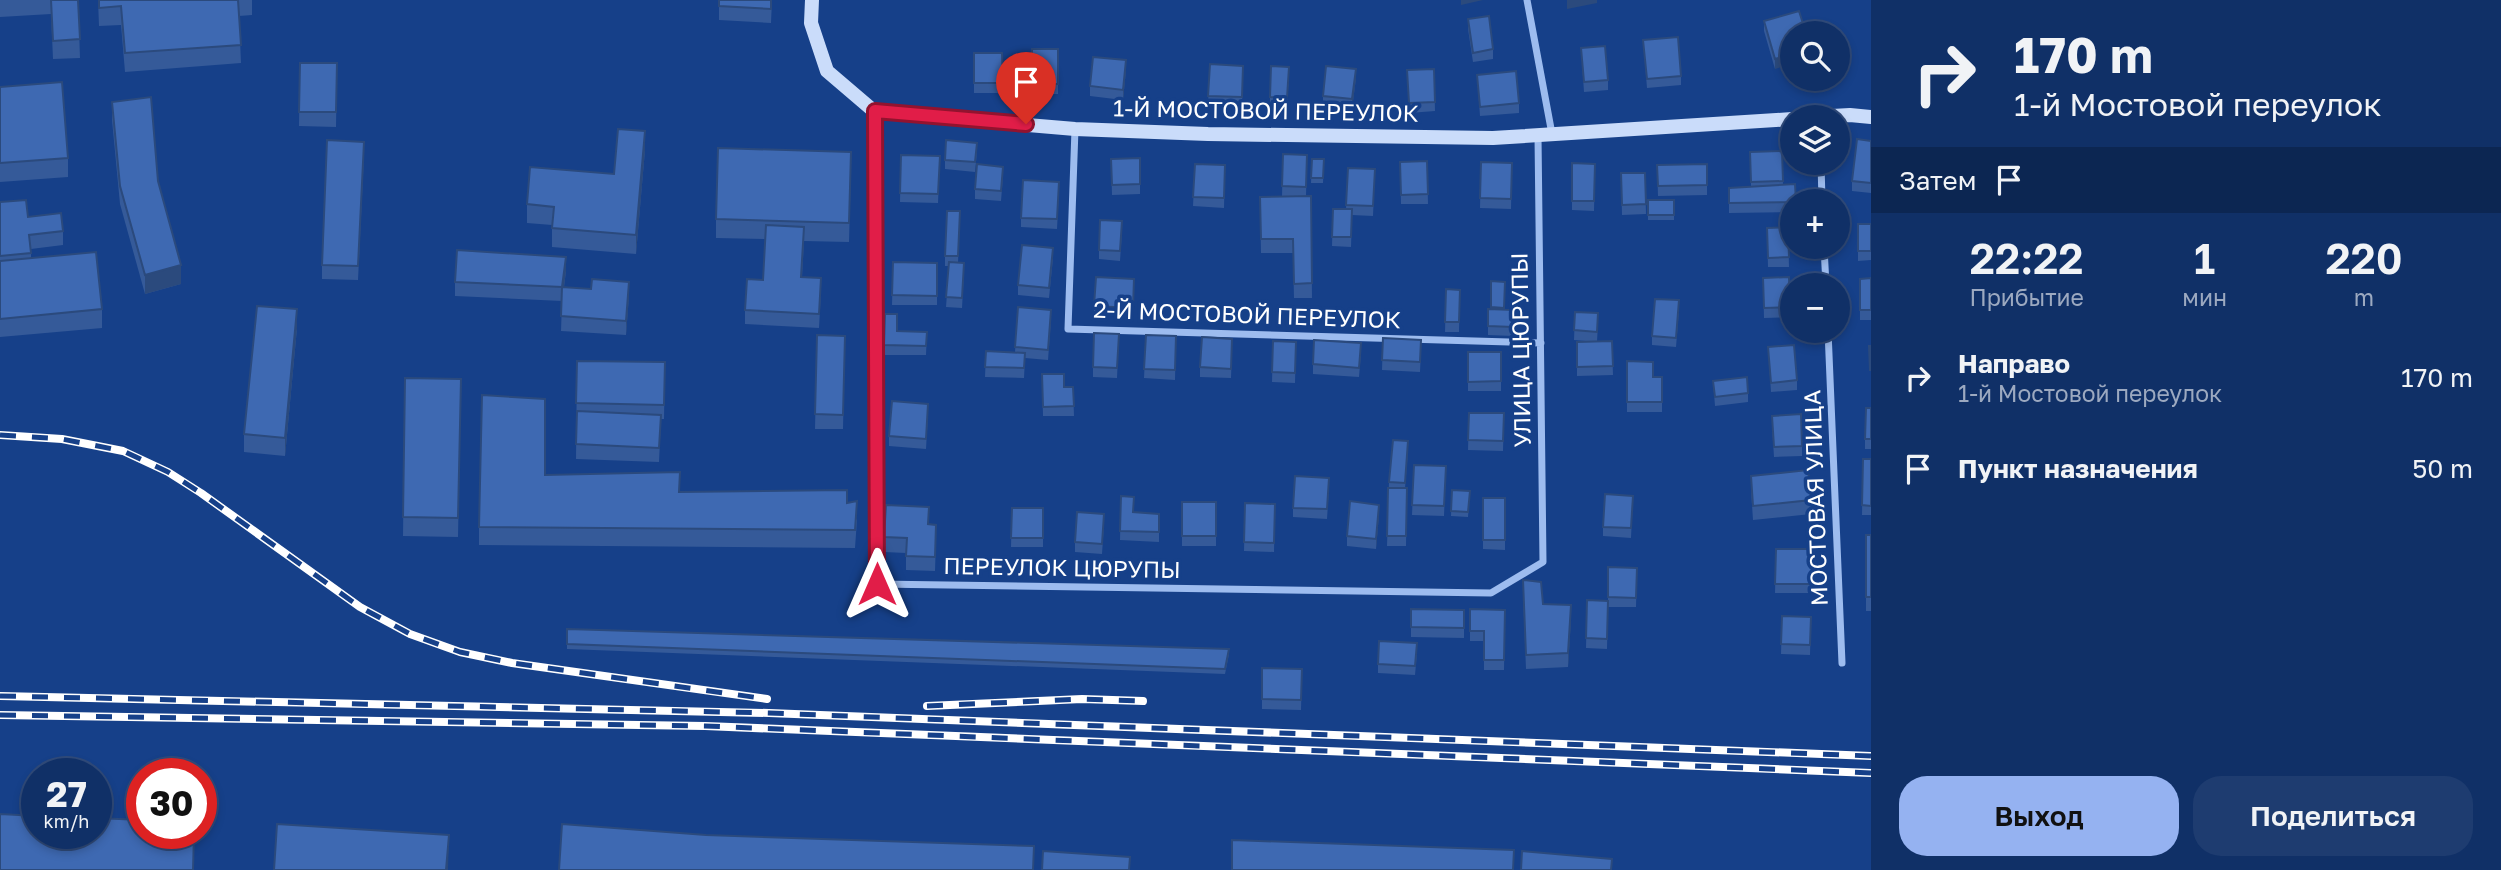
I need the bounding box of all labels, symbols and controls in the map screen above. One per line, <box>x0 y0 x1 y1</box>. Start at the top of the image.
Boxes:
map controls <box>1780 21 1850 343</box>
button: search <box>1780 21 1850 91</box>
text: 170 m <box>2014 25 2153 84</box>
icon: right <box>1899 28 1990 119</box>
pin <box>996 52 1056 124</box>
icon: arrive <box>1007 63 1045 101</box>
text: 1-й Мостовой переулок <box>2014 85 2382 123</box>
street label: 1-Й МОСТОВОЙ ПЕРЕУЛОК <box>1113 93 1419 127</box>
button: layers <box>1780 105 1850 175</box>
icon: arrive <box>1990 161 2028 199</box>
text: Затем <box>1899 165 1976 196</box>
button: + <box>1780 189 1850 259</box>
text: 22:22 <box>1970 233 2084 283</box>
text: 1 <box>2194 233 2215 283</box>
text: 220 <box>2325 233 2403 283</box>
street label: УЛИЦА ЦЮРУПЫ <box>1504 252 1536 448</box>
button: − <box>1780 273 1850 343</box>
text: Прибытие <box>1969 283 2084 311</box>
text: мин <box>2182 283 2227 311</box>
text: m <box>2354 283 2374 311</box>
street label: 2-Й МОСТОВОЙ ПЕРЕУЛОК <box>1093 295 1401 333</box>
text: Направо <box>1958 348 2070 379</box>
icon: right <box>1899 359 1937 397</box>
text: 170 m <box>2401 362 2473 393</box>
text: 1-й Мостовой переулок <box>1958 379 2222 407</box>
street label: МОСТОВАЯ УЛИЦА <box>1797 389 1833 607</box>
icon: arrive <box>1899 450 1937 488</box>
text: Пункт назначения <box>1958 453 2198 484</box>
text: 50 m <box>2412 453 2473 484</box>
position arrow <box>840 547 914 621</box>
street label: ПЕРЕУЛОК ЦЮРУПЫ <box>943 551 1181 583</box>
speed limit sign: 30 <box>126 758 217 849</box>
text: 27 <box>46 773 87 815</box>
button: Выход <box>1899 776 2179 856</box>
button: Поделиться <box>2193 776 2473 856</box>
text: km/h <box>44 810 89 832</box>

